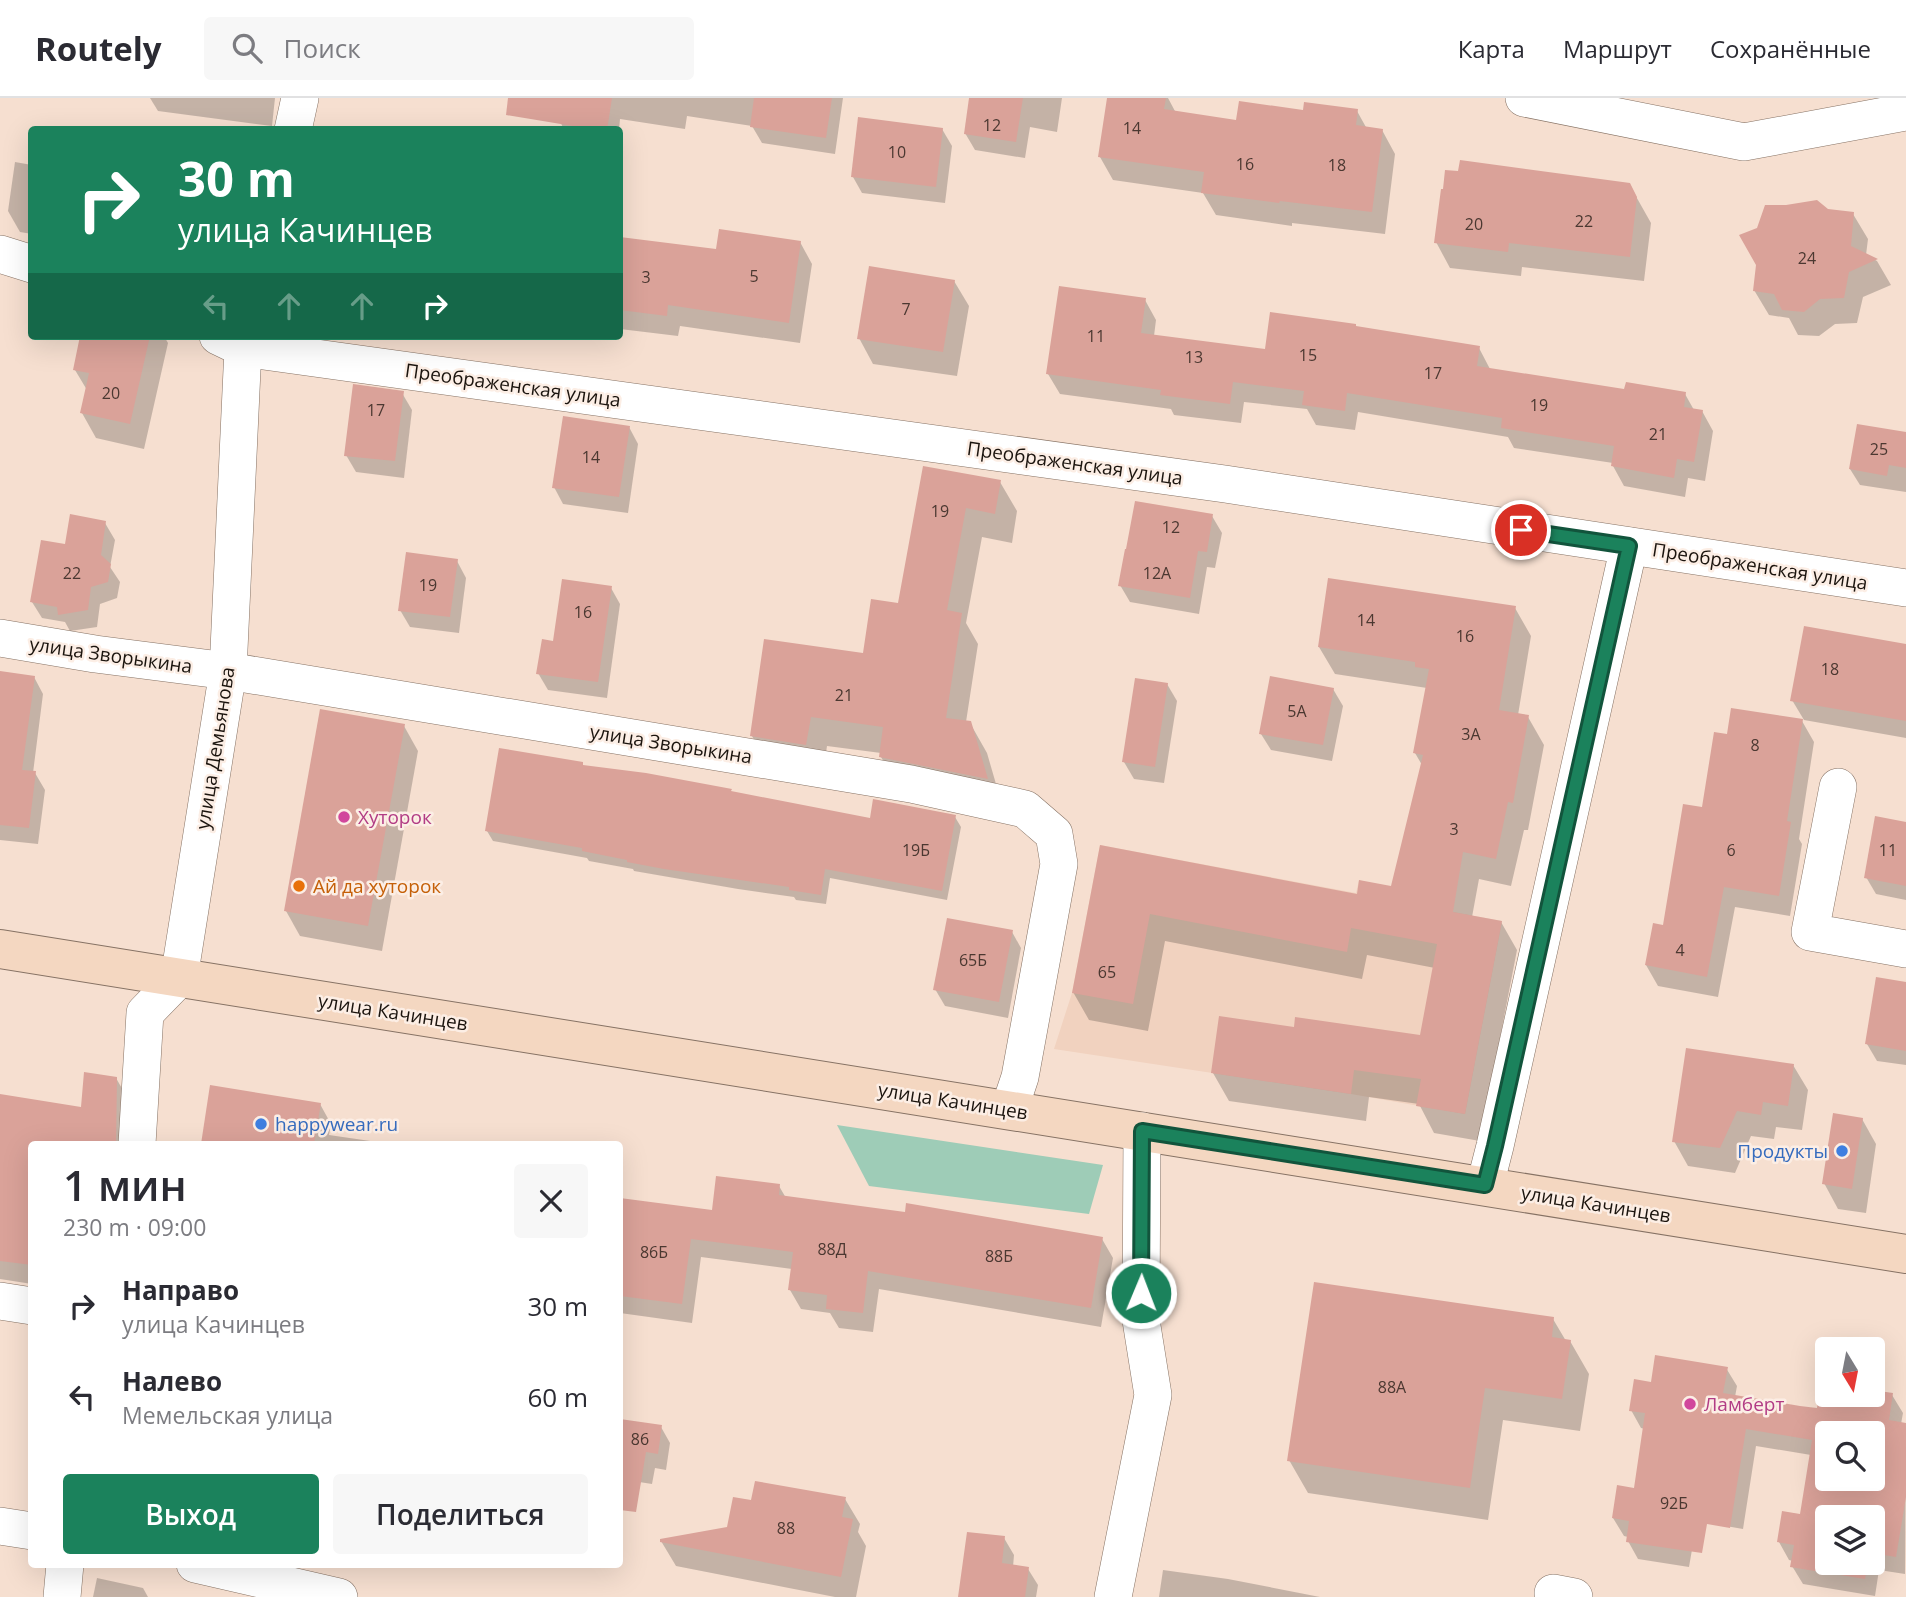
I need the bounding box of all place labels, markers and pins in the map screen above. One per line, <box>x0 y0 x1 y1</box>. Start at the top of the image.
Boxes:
pin <box>1491 500 1551 560</box>
place label: Хуторок <box>358 804 432 830</box>
marker: Хуторок <box>336 809 352 825</box>
place label: Ай да хуторок <box>313 873 441 899</box>
marker: Ай да хуторок <box>291 878 307 894</box>
place label: happywear.ru <box>275 1111 398 1137</box>
marker: happywear.ru <box>253 1116 269 1132</box>
place label: Продукты <box>1737 1138 1828 1164</box>
marker: Продукты <box>1834 1143 1850 1159</box>
place label: Ламберт <box>1704 1391 1784 1417</box>
marker: Ламберт <box>1682 1396 1698 1412</box>

